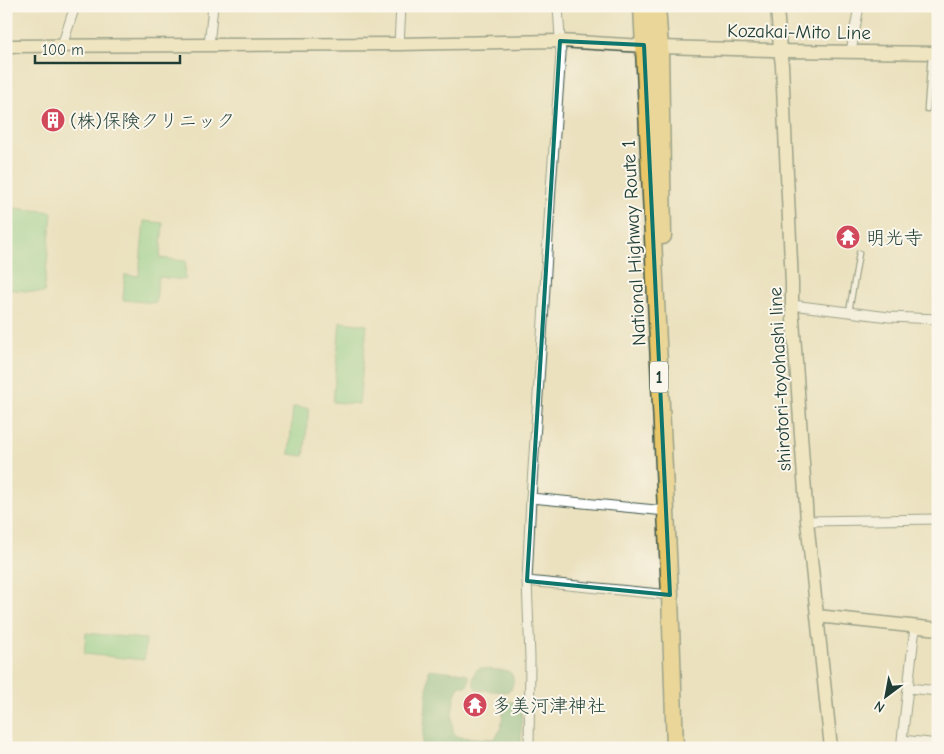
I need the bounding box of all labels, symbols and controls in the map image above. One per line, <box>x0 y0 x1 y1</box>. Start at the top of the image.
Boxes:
street label: Kozakai-Mito Line <box>727 20 871 44</box>
scale bar <box>35 32 180 64</box>
text: 100 m <box>42 41 84 59</box>
building icon: (株)保険クリニック <box>40 107 66 133</box>
place label: (株)保険クリニック <box>70 110 235 132</box>
street label: National Highway Route 1 <box>618 139 650 346</box>
temple icon: 明光寺 <box>835 224 861 250</box>
place label: 明光寺 <box>866 227 923 249</box>
street label: shirotori-toyohashi line <box>764 286 796 472</box>
road number: 1 <box>650 362 668 392</box>
north arrow <box>862 672 912 722</box>
temple icon: 多美河津神社 <box>462 692 488 718</box>
place label: 多美河津神社 <box>492 695 606 717</box>
text: N <box>871 697 888 716</box>

